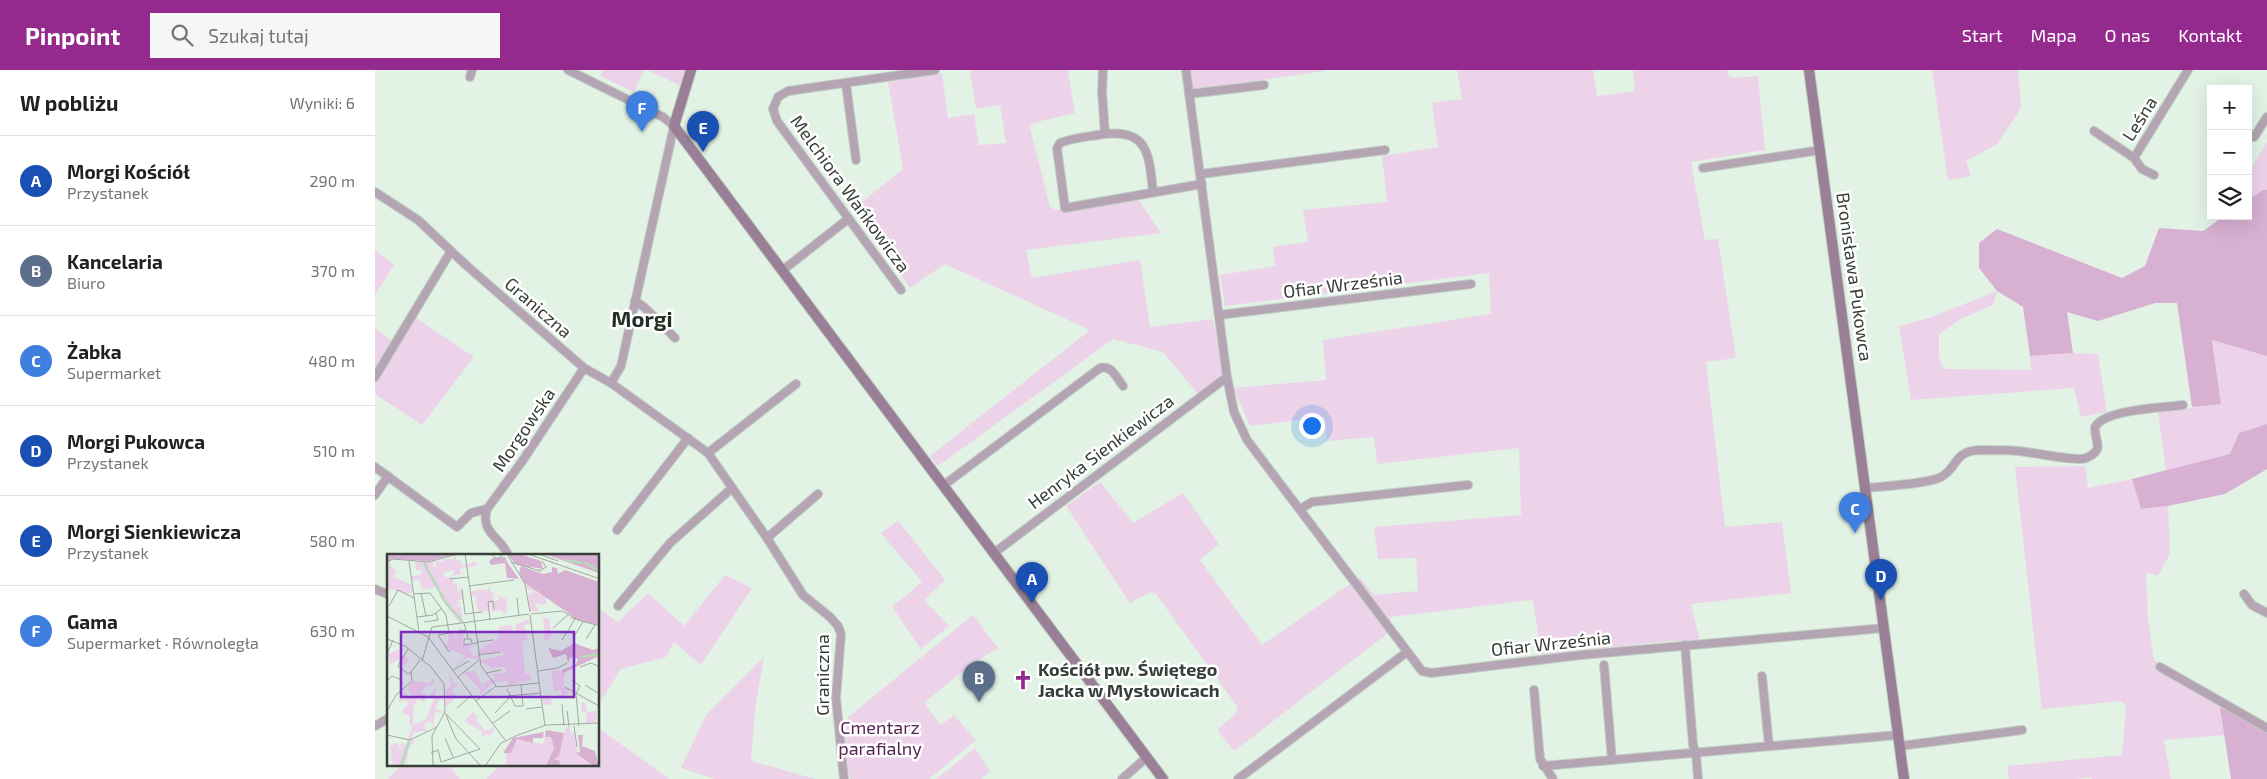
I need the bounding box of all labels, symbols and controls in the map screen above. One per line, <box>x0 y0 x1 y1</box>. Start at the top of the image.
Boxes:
search box <box>150 13 500 58</box>
text: Pinpoint <box>25 21 120 50</box>
icon: search <box>168 21 196 49</box>
text: Szukaj tutaj <box>208 24 309 47</box>
text: Start <box>1962 24 2003 46</box>
text: Mapa <box>2031 24 2077 46</box>
text: O nas <box>2105 24 2150 46</box>
text: Kontakt <box>2178 24 2242 46</box>
map controls <box>2207 85 2252 220</box>
button: + <box>2207 85 2252 130</box>
text: W pobliżu <box>20 90 119 115</box>
pin: F <box>626 91 658 132</box>
street label: Leśna <box>2117 92 2161 145</box>
text: Wyniki: 6 <box>289 93 355 112</box>
street label: Melchiora Wańkowicza <box>786 110 915 276</box>
pin: E <box>687 111 719 152</box>
button: − <box>2207 130 2252 175</box>
text: Morgi Kościół <box>67 160 190 183</box>
text: A <box>31 171 41 190</box>
text: 290 m <box>310 171 355 190</box>
button: layers <box>2207 175 2252 220</box>
text: Przystanek <box>67 183 149 202</box>
street label: Bronisława Pukowca <box>1832 191 1878 363</box>
text: Kancelaria <box>67 250 163 273</box>
text: B <box>31 261 41 280</box>
text: 370 m <box>311 261 355 280</box>
street label: Ofiar Września <box>1282 266 1404 302</box>
street label: Graniczna <box>501 272 577 342</box>
text: Biuro <box>67 273 105 292</box>
district label: Morgi <box>611 305 673 331</box>
text: Żabka <box>67 340 122 363</box>
text: C <box>31 351 41 370</box>
text: 480 m <box>308 351 355 370</box>
text: Supermarket <box>67 363 161 382</box>
street label: Morgowska <box>487 383 559 476</box>
street label: Henryka Sienkiewicza <box>1023 389 1178 513</box>
your location <box>1299 413 1325 439</box>
text: Morgi Pukowca <box>67 430 205 453</box>
text: D <box>31 441 41 460</box>
text: 510 m <box>313 441 355 460</box>
text: Przystanek <box>67 453 149 472</box>
pin: C <box>1839 492 1871 533</box>
text: Morgi Sienkiewicza <box>67 520 241 543</box>
text: E <box>31 531 41 550</box>
text: 580 m <box>309 531 355 550</box>
text: Przystanek <box>67 543 149 562</box>
inset map <box>387 554 600 766</box>
pin: D <box>1865 559 1897 600</box>
pin: A <box>1016 562 1048 603</box>
text: Gama <box>67 610 118 633</box>
text: F <box>32 621 40 640</box>
text: 630 m <box>310 621 355 640</box>
street label: Ofiar Września <box>1490 626 1612 660</box>
text: Supermarket · Równoległa <box>67 633 259 652</box>
street label: Graniczna <box>811 634 833 716</box>
place label: Kościół pw. Świętego Jacka w Mysłowicach <box>1038 658 1220 701</box>
pin: B <box>963 661 995 702</box>
church icon: Kościół pw. Świętego Jacka w Mysłowicach <box>1012 669 1034 691</box>
park label: Cmentarz parafialny <box>838 716 922 759</box>

